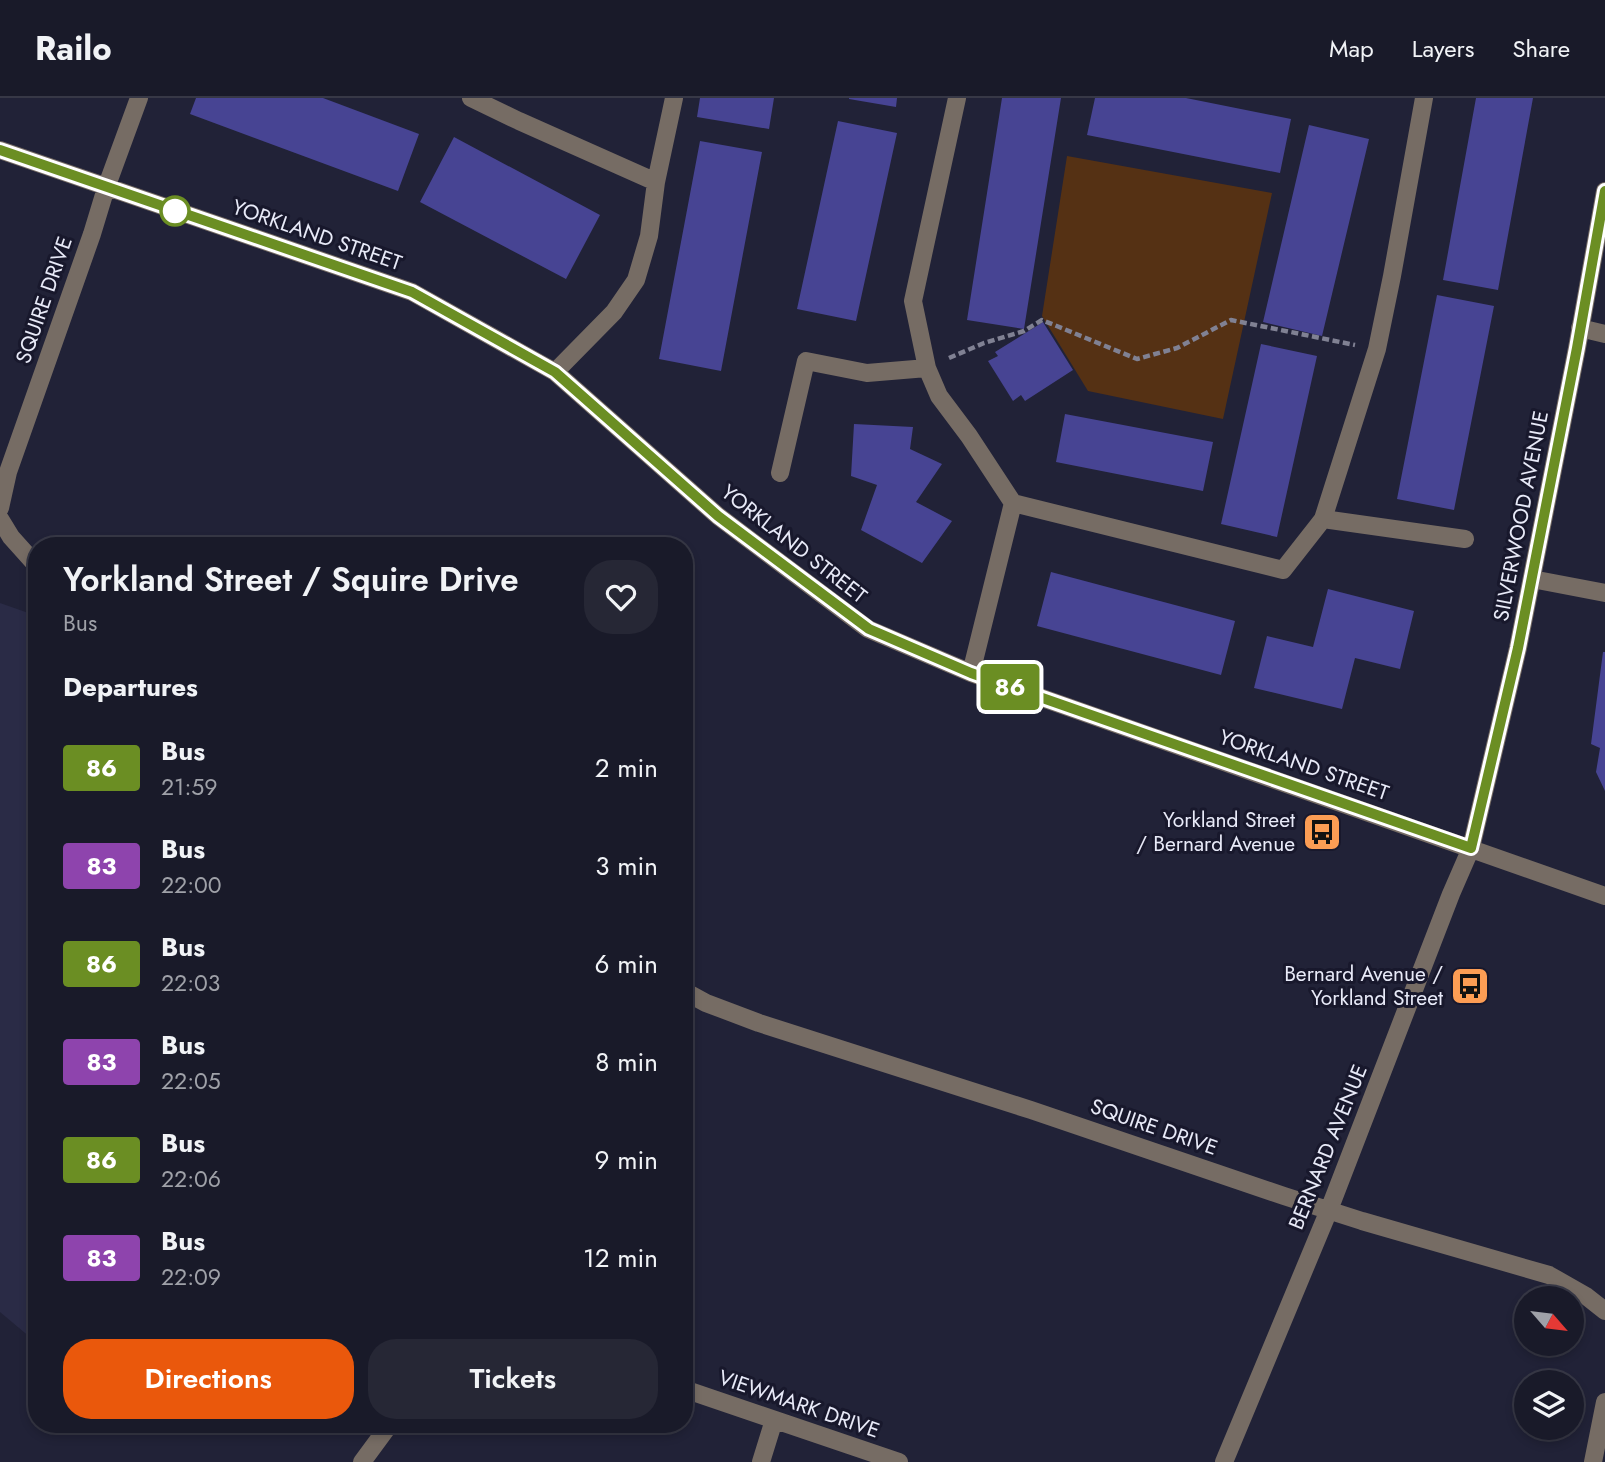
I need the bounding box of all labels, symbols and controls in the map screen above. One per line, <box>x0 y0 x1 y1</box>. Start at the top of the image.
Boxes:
text: Railo <box>35 25 112 72</box>
text: Map <box>1329 31 1374 66</box>
text: Layers <box>1412 31 1474 66</box>
text: Share <box>1512 31 1570 66</box>
street label: YORKLAND STREET <box>228 192 406 278</box>
unlabelled marker <box>160 196 190 226</box>
street label: SQUIRE DRIVE <box>8 232 80 368</box>
street label: SILVERWOOD AVENUE <box>1486 408 1556 624</box>
street label: YORKLAND STREET <box>715 477 873 611</box>
text: Yorkland Street / Squire Drive <box>63 556 518 603</box>
button: heart <box>584 560 658 634</box>
text: Bus <box>63 606 97 640</box>
line badge: 86 <box>978 664 1042 710</box>
text: Departures <box>63 668 198 706</box>
text: 86 <box>994 669 1026 704</box>
street label: YORKLAND STREET <box>1215 722 1393 808</box>
text: Bus <box>161 732 205 770</box>
text: 2 min <box>595 749 658 787</box>
text: 86 <box>86 750 117 785</box>
text: 21:59 <box>161 770 218 804</box>
place label: Yorkland Street / Bernard Avenue <box>1136 805 1295 859</box>
bus stop icon: Yorkland Street / Bernard Avenue <box>1301 811 1343 853</box>
text: Bus <box>161 830 205 868</box>
text: 3 min <box>595 847 658 885</box>
text: 83 <box>87 848 116 883</box>
text: 22:00 <box>161 868 222 902</box>
text: Bus <box>161 928 205 966</box>
text: 6 min <box>595 945 658 983</box>
text: 86 <box>86 946 117 981</box>
place label: Bernard Avenue / Yorkland Street <box>1284 959 1443 1013</box>
bus stop icon: Bernard Avenue / Yorkland Street <box>1449 965 1491 1007</box>
text: 22:03 <box>161 966 220 1000</box>
text: Bus <box>161 1026 205 1064</box>
text: 8 min <box>595 1043 658 1081</box>
text: 83 <box>87 1044 116 1079</box>
street label: BERNARD AVENUE <box>1281 1060 1375 1234</box>
text: 22:05 <box>161 1064 221 1098</box>
street label: SQUIRE DRIVE <box>1086 1091 1222 1163</box>
text: Bus <box>161 1124 205 1162</box>
text: 9 min <box>595 1141 658 1179</box>
text: 86 <box>86 1142 117 1177</box>
text: 22:06 <box>161 1162 221 1196</box>
text: Bus <box>161 1222 205 1260</box>
text: 12 min <box>583 1239 658 1277</box>
text: 83 <box>87 1240 116 1275</box>
text: 22:09 <box>161 1260 221 1294</box>
north arrow <box>1514 1286 1584 1356</box>
map controls <box>1514 1286 1584 1440</box>
button: Directions <box>63 1339 354 1419</box>
button: Tickets <box>368 1339 658 1419</box>
street label: VIEWMARK DRIVE <box>714 1362 884 1446</box>
button: layers <box>1514 1370 1584 1440</box>

